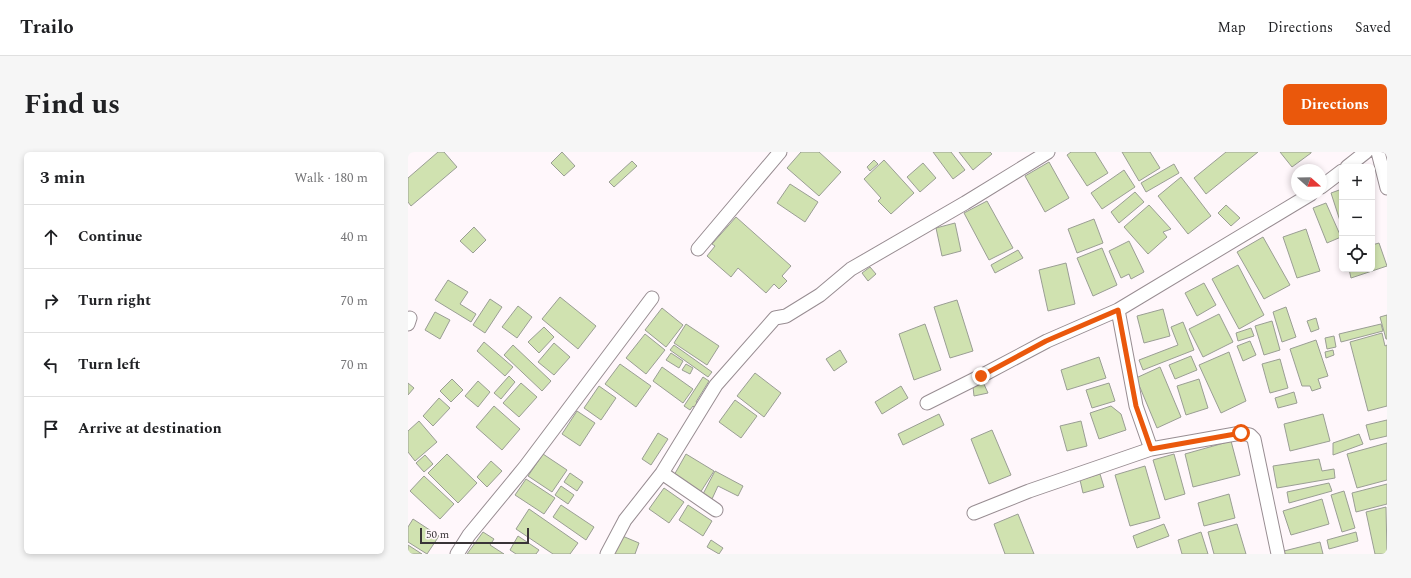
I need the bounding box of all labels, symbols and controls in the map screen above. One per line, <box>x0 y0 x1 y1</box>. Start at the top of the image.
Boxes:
text: Trailo <box>20 13 74 42</box>
text: Map <box>1218 17 1246 38</box>
text: Directions <box>1268 17 1333 38</box>
text: Saved <box>1355 17 1391 38</box>
text: Find us <box>24 83 120 126</box>
button: Directions <box>1283 84 1387 125</box>
north arrow <box>1291 164 1327 200</box>
map controls <box>1339 164 1375 272</box>
button: + <box>1339 164 1375 200</box>
text: 3 min <box>40 165 85 191</box>
text: Walk · 180 m <box>294 168 368 188</box>
button: − <box>1339 200 1375 236</box>
text: Continue <box>78 225 143 248</box>
icon: ahead <box>40 226 62 248</box>
text: 40 m <box>341 227 368 247</box>
button: locate <box>1339 236 1375 272</box>
text: Turn right <box>78 289 151 312</box>
icon: right <box>40 290 62 312</box>
text: 70 m <box>341 291 368 311</box>
text: Turn left <box>78 353 140 376</box>
icon: left <box>40 354 62 376</box>
text: 70 m <box>341 355 368 375</box>
route end <box>972 367 990 385</box>
text: Arrive at destination <box>78 417 222 440</box>
icon: arrive <box>40 418 62 440</box>
route start <box>1232 424 1250 442</box>
scale bar <box>420 526 529 545</box>
text: 50 m <box>426 526 449 543</box>

